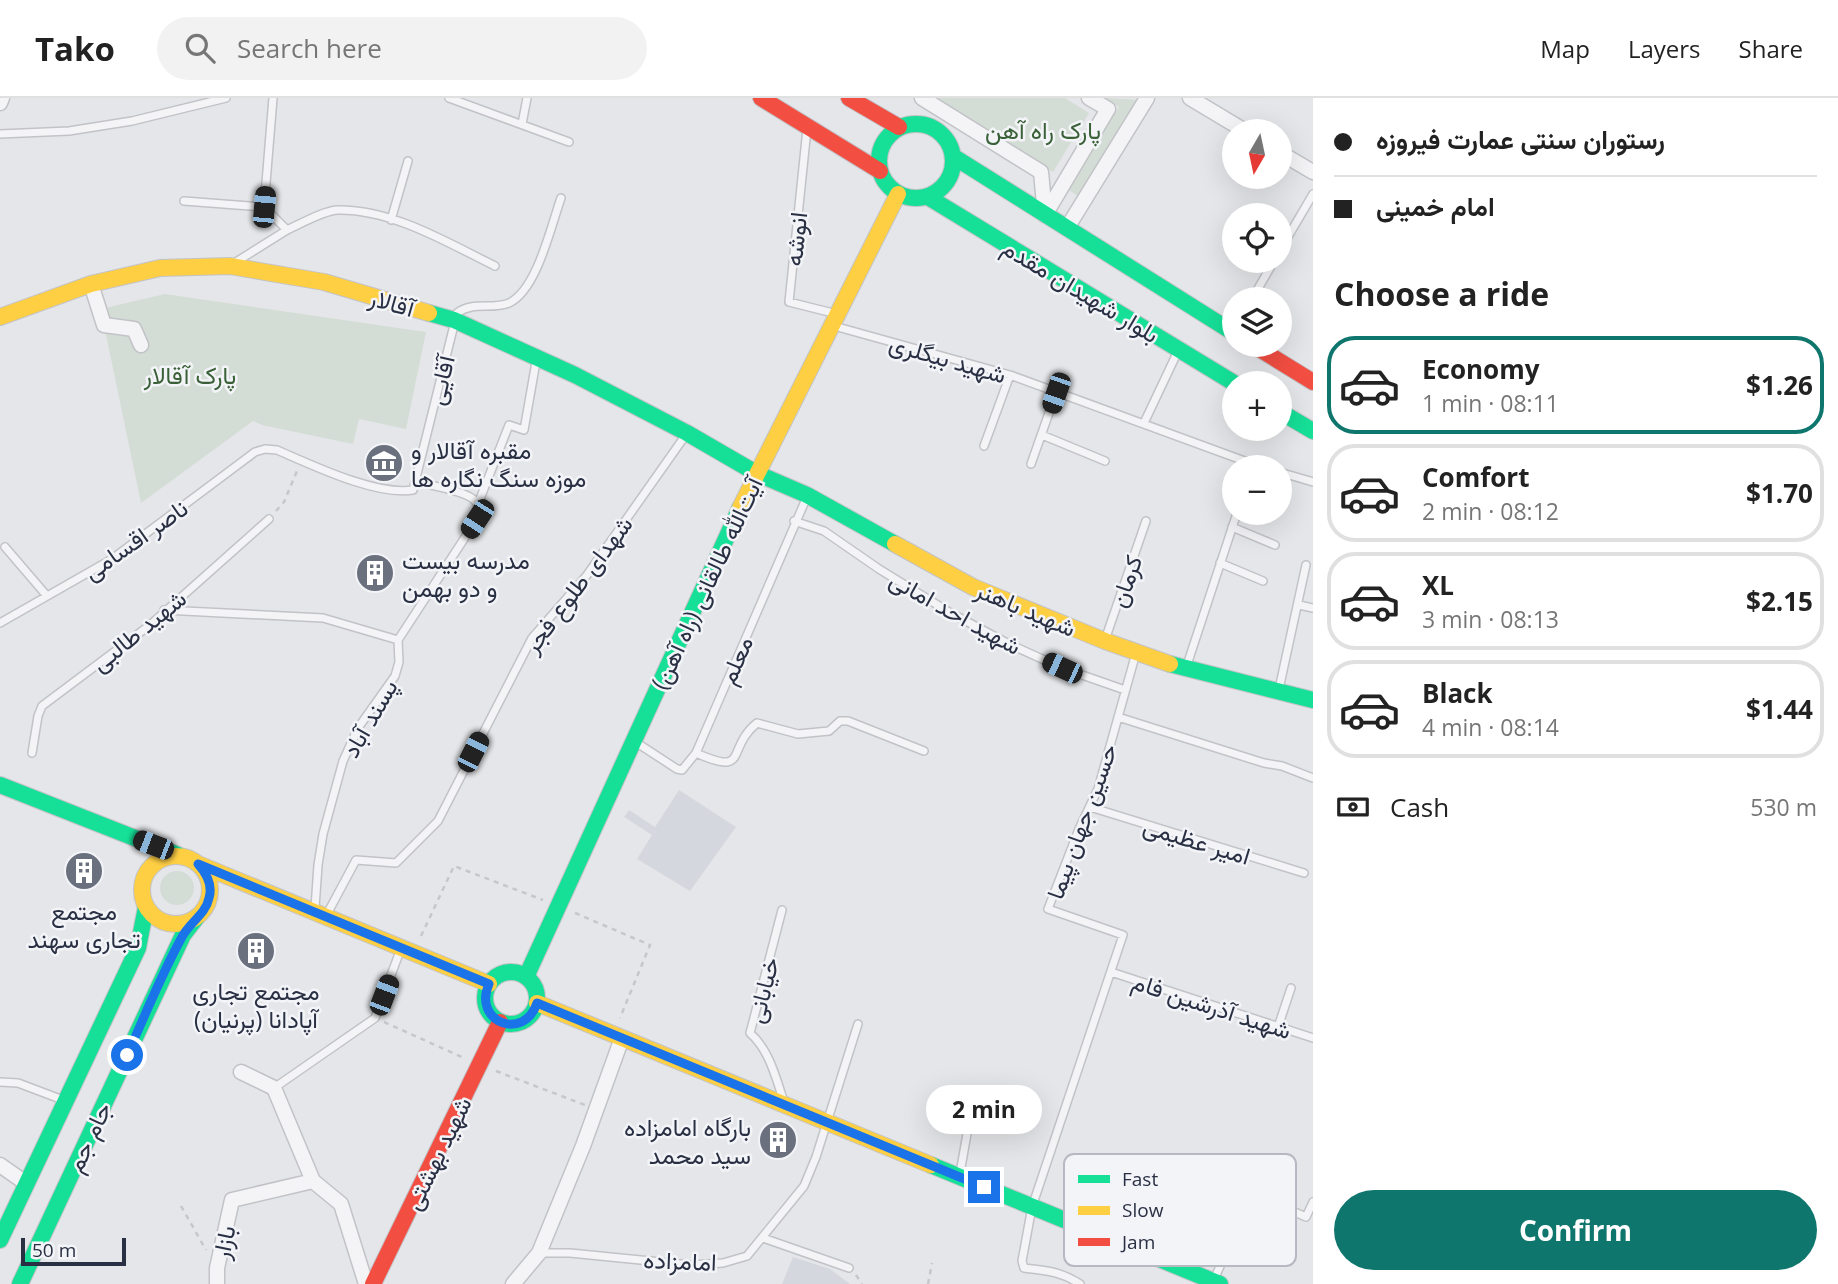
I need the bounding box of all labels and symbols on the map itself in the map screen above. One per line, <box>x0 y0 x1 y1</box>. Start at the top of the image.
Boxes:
park label: پارک راه آهن <box>985 113 1101 147</box>
north arrow <box>1222 119 1292 189</box>
car <box>252 185 277 229</box>
street label: انوشه <box>776 210 814 268</box>
street label: بلوار شهیدان مقدم <box>996 230 1166 351</box>
street label: آقالار <box>365 280 421 325</box>
street label: شهید بیگلری <box>886 326 1010 390</box>
street label: آقایی <box>418 350 462 408</box>
park label: پارک آقالار <box>143 358 236 392</box>
car <box>1040 370 1073 416</box>
place label: مقبره آقالار و موزه سنگ نگاره ها <box>411 433 586 494</box>
museum icon: مقبره آقالار و موزه سنگ نگاره ها <box>363 442 405 484</box>
street label: (راه آهن) آیت‌الله طالقانی <box>642 469 771 695</box>
street label: ناصر اقسامی <box>76 491 194 587</box>
car <box>457 496 498 542</box>
street label: شهدای طلوع فجر <box>514 509 640 661</box>
place label: مدرسه بیست و دو بهمن <box>402 543 530 604</box>
street label: کرمان <box>1101 550 1149 612</box>
building icon: مدرسه بیست و دو بهمن <box>354 552 396 594</box>
street label: شهید احد امانی <box>884 562 1028 662</box>
street label: شهید باهنر <box>970 572 1081 644</box>
street label: شهید طالبی <box>84 581 192 679</box>
street label: معلم <box>710 631 761 690</box>
car <box>1039 650 1086 686</box>
street label: پسند آباد <box>333 673 405 764</box>
car <box>455 729 492 775</box>
street label: حسین جهان پیما <box>1038 739 1125 904</box>
street label: امیر عظیمی <box>1139 808 1255 872</box>
car <box>130 828 177 862</box>
building icon: مجتمع تجاری سهند <box>63 850 105 892</box>
place label: مجتمع تجاری سهند <box>27 894 141 955</box>
building icon: مجتمع تجاری آپادانا (پرنیان) <box>235 930 277 972</box>
street label: خیابانی <box>738 954 786 1026</box>
street label: شهید آذرشین فام <box>1128 964 1296 1047</box>
car <box>367 972 402 1018</box>
place label: مجتمع تجاری آپادانا (پرنیان) <box>192 974 320 1036</box>
route start <box>111 1039 143 1071</box>
callout: 2 min <box>926 1086 1042 1134</box>
street label: شهید بهشتی <box>395 1091 479 1215</box>
street label: جام جم <box>57 1096 120 1178</box>
place label: بارگاه امامزاده سید محمد <box>624 1110 751 1171</box>
building icon: بارگاه امامزاده سید محمد <box>757 1119 799 1161</box>
legend <box>1064 1154 1296 1266</box>
text: Fast <box>1122 1166 1158 1192</box>
route end <box>968 1171 1000 1203</box>
text: Slow <box>1122 1197 1164 1223</box>
street label: بازار <box>203 1222 243 1263</box>
text: Jam <box>1120 1229 1155 1255</box>
scale bar <box>21 1235 126 1267</box>
street label: امامزاده <box>643 1242 717 1278</box>

